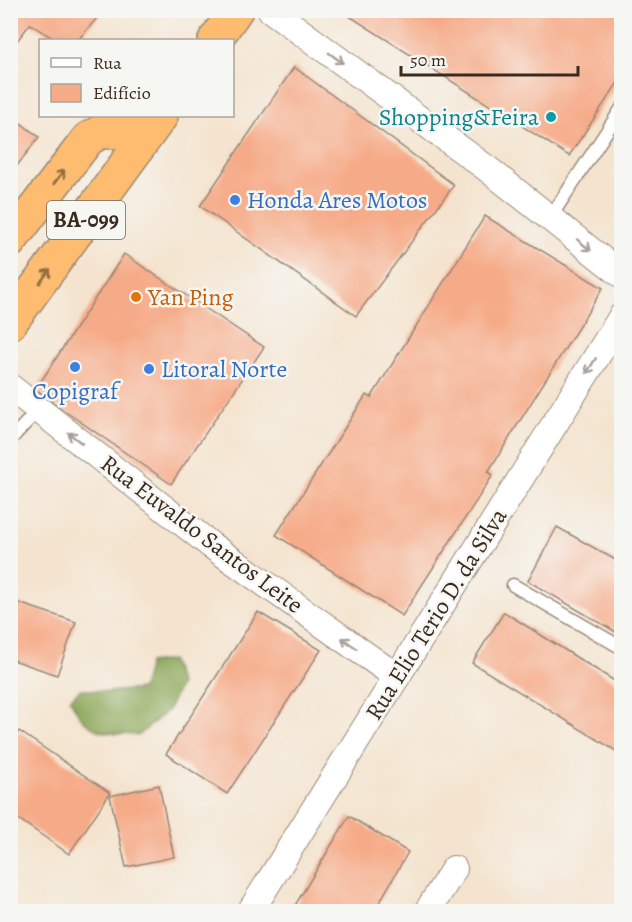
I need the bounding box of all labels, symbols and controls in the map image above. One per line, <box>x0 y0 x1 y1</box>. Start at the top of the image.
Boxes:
legend <box>39 39 234 117</box>
scale bar <box>401 39 578 77</box>
text: 50 m <box>410 48 446 72</box>
text: Rua <box>93 51 122 75</box>
one-way arrow <box>328 52 344 65</box>
text: Edifício <box>93 81 151 105</box>
place label: Shopping&Feira <box>379 101 540 133</box>
marker: Shopping&Feira <box>544 110 558 124</box>
one-way arrow <box>52 170 65 186</box>
place label: Honda Ares Motos <box>247 184 428 216</box>
marker: Honda Ares Motos <box>228 193 242 207</box>
road number: BA-099 <box>47 201 125 239</box>
one-way arrow <box>576 239 592 252</box>
one-way arrow <box>39 269 51 285</box>
place label: Yan Ping <box>147 281 234 313</box>
marker: Yan Ping <box>129 290 143 304</box>
place label: Litoral Norte <box>161 353 287 385</box>
one-way arrow <box>584 357 596 374</box>
marker: Copigraf <box>68 360 82 374</box>
marker: Litoral Norte <box>142 362 156 376</box>
place label: Copigraf <box>32 375 121 407</box>
one-way arrow <box>68 432 84 445</box>
street label: Rua Euvaldo Santos Leite <box>94 447 310 621</box>
street label: Rua Elio Terio D. da Silva <box>358 501 515 726</box>
one-way arrow <box>342 637 358 649</box>

